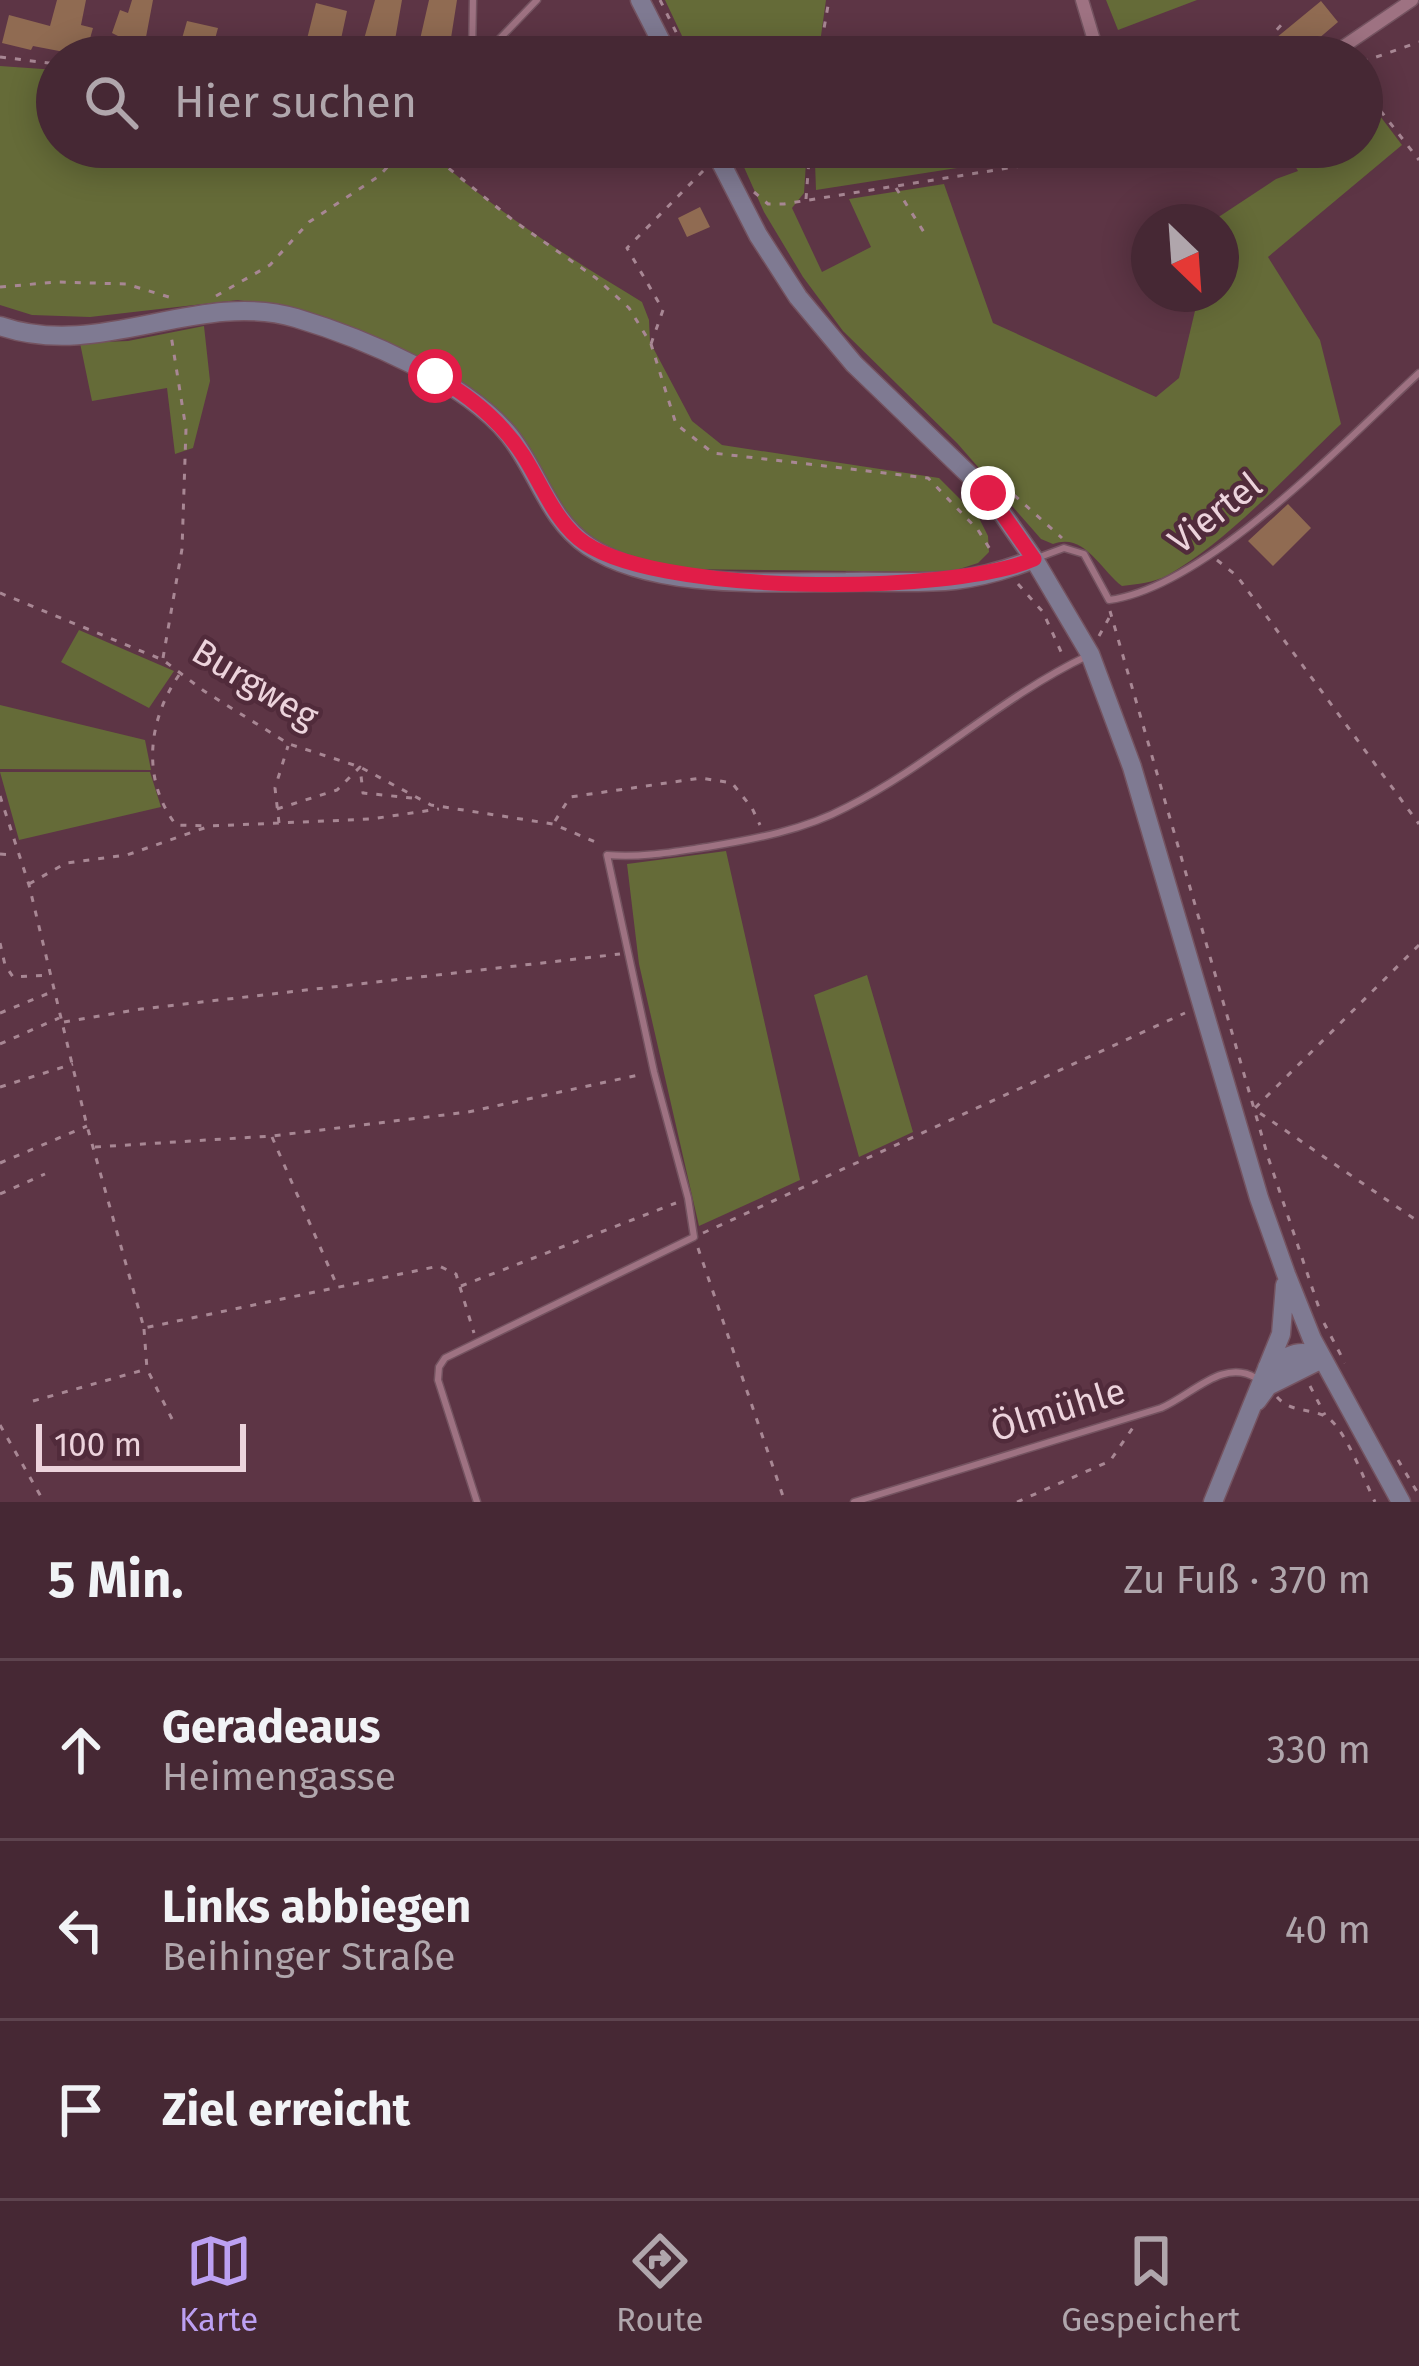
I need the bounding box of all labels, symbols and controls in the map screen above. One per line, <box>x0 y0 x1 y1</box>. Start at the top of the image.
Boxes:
search box <box>36 36 1383 168</box>
icon: search <box>78 69 144 135</box>
text: Hier suchen <box>174 75 417 129</box>
north arrow <box>1131 204 1239 312</box>
route start <box>408 349 462 403</box>
street label: Viertel <box>1160 463 1270 563</box>
route end <box>961 466 1015 520</box>
street label: Burgweg <box>184 629 326 739</box>
street label: Ölmühle <box>985 1369 1131 1451</box>
scale bar <box>36 1418 246 1471</box>
text: 100 m <box>54 1425 142 1465</box>
text: 5 Min. <box>48 1549 184 1611</box>
text: Zu Fuß · 370 m <box>1123 1557 1371 1603</box>
text: Geradeaus <box>162 1700 381 1754</box>
icon: ahead <box>48 1717 114 1783</box>
text: 330 m <box>1267 1727 1371 1773</box>
text: Heimengasse <box>162 1754 396 1800</box>
text: Links abbiegen <box>162 1880 471 1934</box>
icon: left <box>48 1897 114 1963</box>
text: 40 m <box>1285 1907 1371 1953</box>
text: Beihinger Straße <box>162 1934 456 1980</box>
icon: arrive <box>48 2077 114 2143</box>
text: Ziel erreicht <box>162 2083 410 2137</box>
tab: Karte <box>179 2228 258 2340</box>
tab: Route <box>616 2228 703 2340</box>
tab: Gespeichert <box>1061 2228 1240 2340</box>

